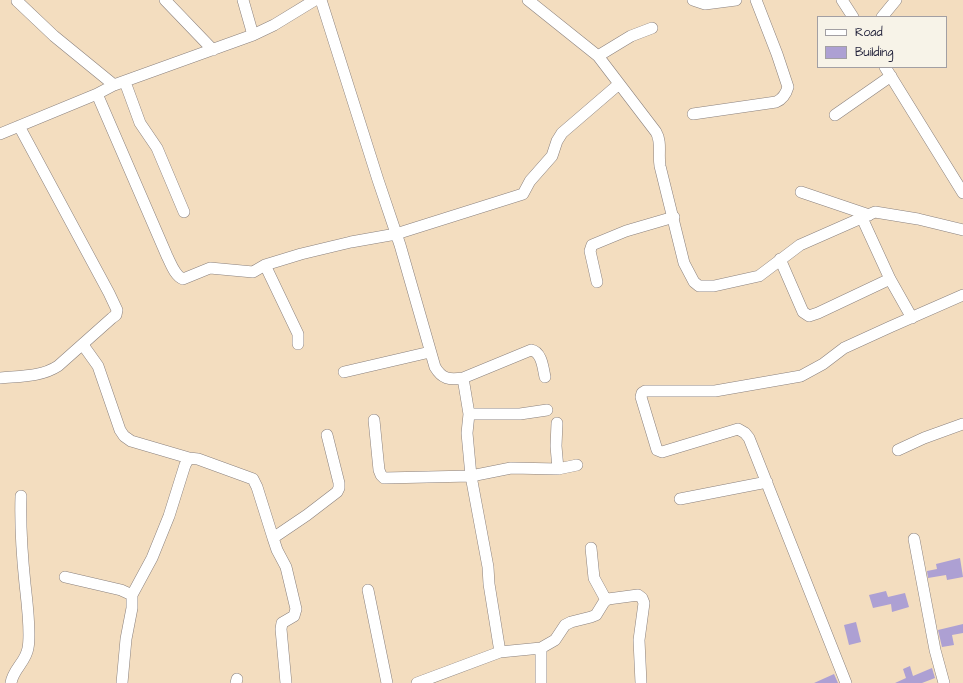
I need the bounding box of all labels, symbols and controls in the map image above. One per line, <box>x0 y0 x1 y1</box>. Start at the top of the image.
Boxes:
legend <box>817 16 947 68</box>
text: Road <box>855 24 883 41</box>
text: Building <box>855 44 893 61</box>

